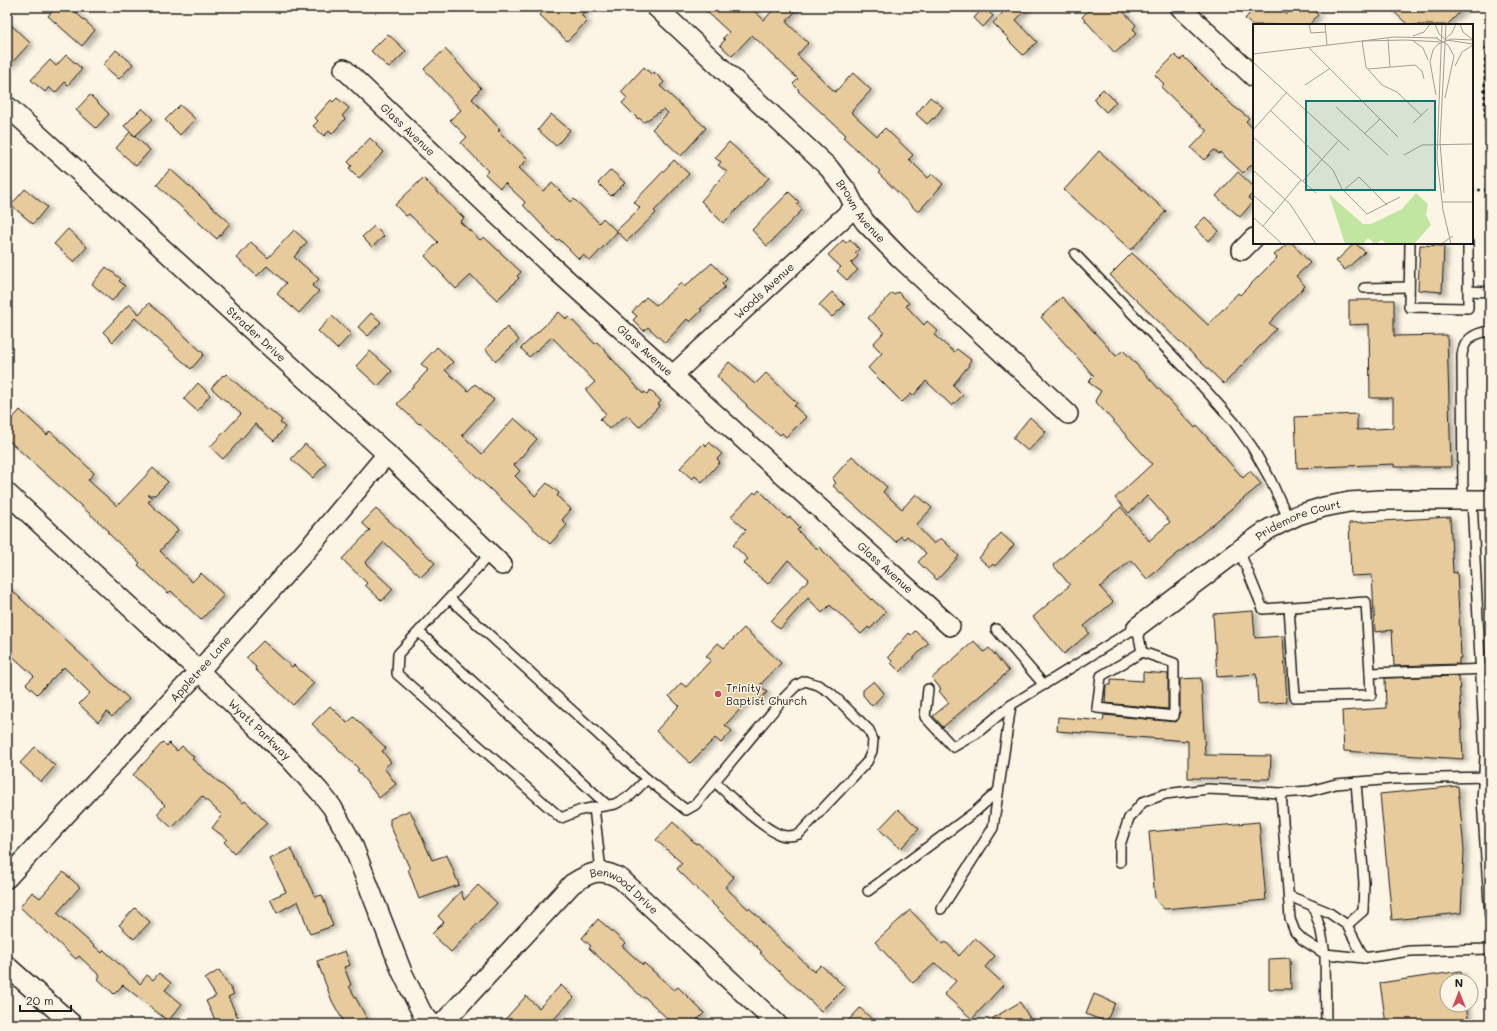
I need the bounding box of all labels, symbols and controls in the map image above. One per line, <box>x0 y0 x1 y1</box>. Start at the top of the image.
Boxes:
inset map <box>1253 24 1473 244</box>
street label: Glass Avenue <box>378 100 439 159</box>
street label: Brown Avenue <box>833 176 889 246</box>
street label: Woods Avenue <box>731 259 797 322</box>
street label: Strader Drive <box>224 303 290 365</box>
street label: Glass Avenue <box>614 321 676 379</box>
street label: Pridemore Court <box>1252 496 1342 543</box>
street label: Glass Avenue <box>855 538 917 596</box>
street label: Appletree Lane <box>166 632 234 705</box>
place label: Trinity Baptist Church <box>726 680 807 708</box>
marker: Trinity Baptist Church <box>713 689 723 699</box>
street label: Wyatt Parkway <box>225 695 295 763</box>
street label: Benwood Drive <box>588 864 662 917</box>
north arrow <box>1439 973 1479 1013</box>
text: N <box>1455 975 1463 990</box>
scale bar <box>20 987 71 1013</box>
text: 20 m <box>26 992 54 1008</box>

